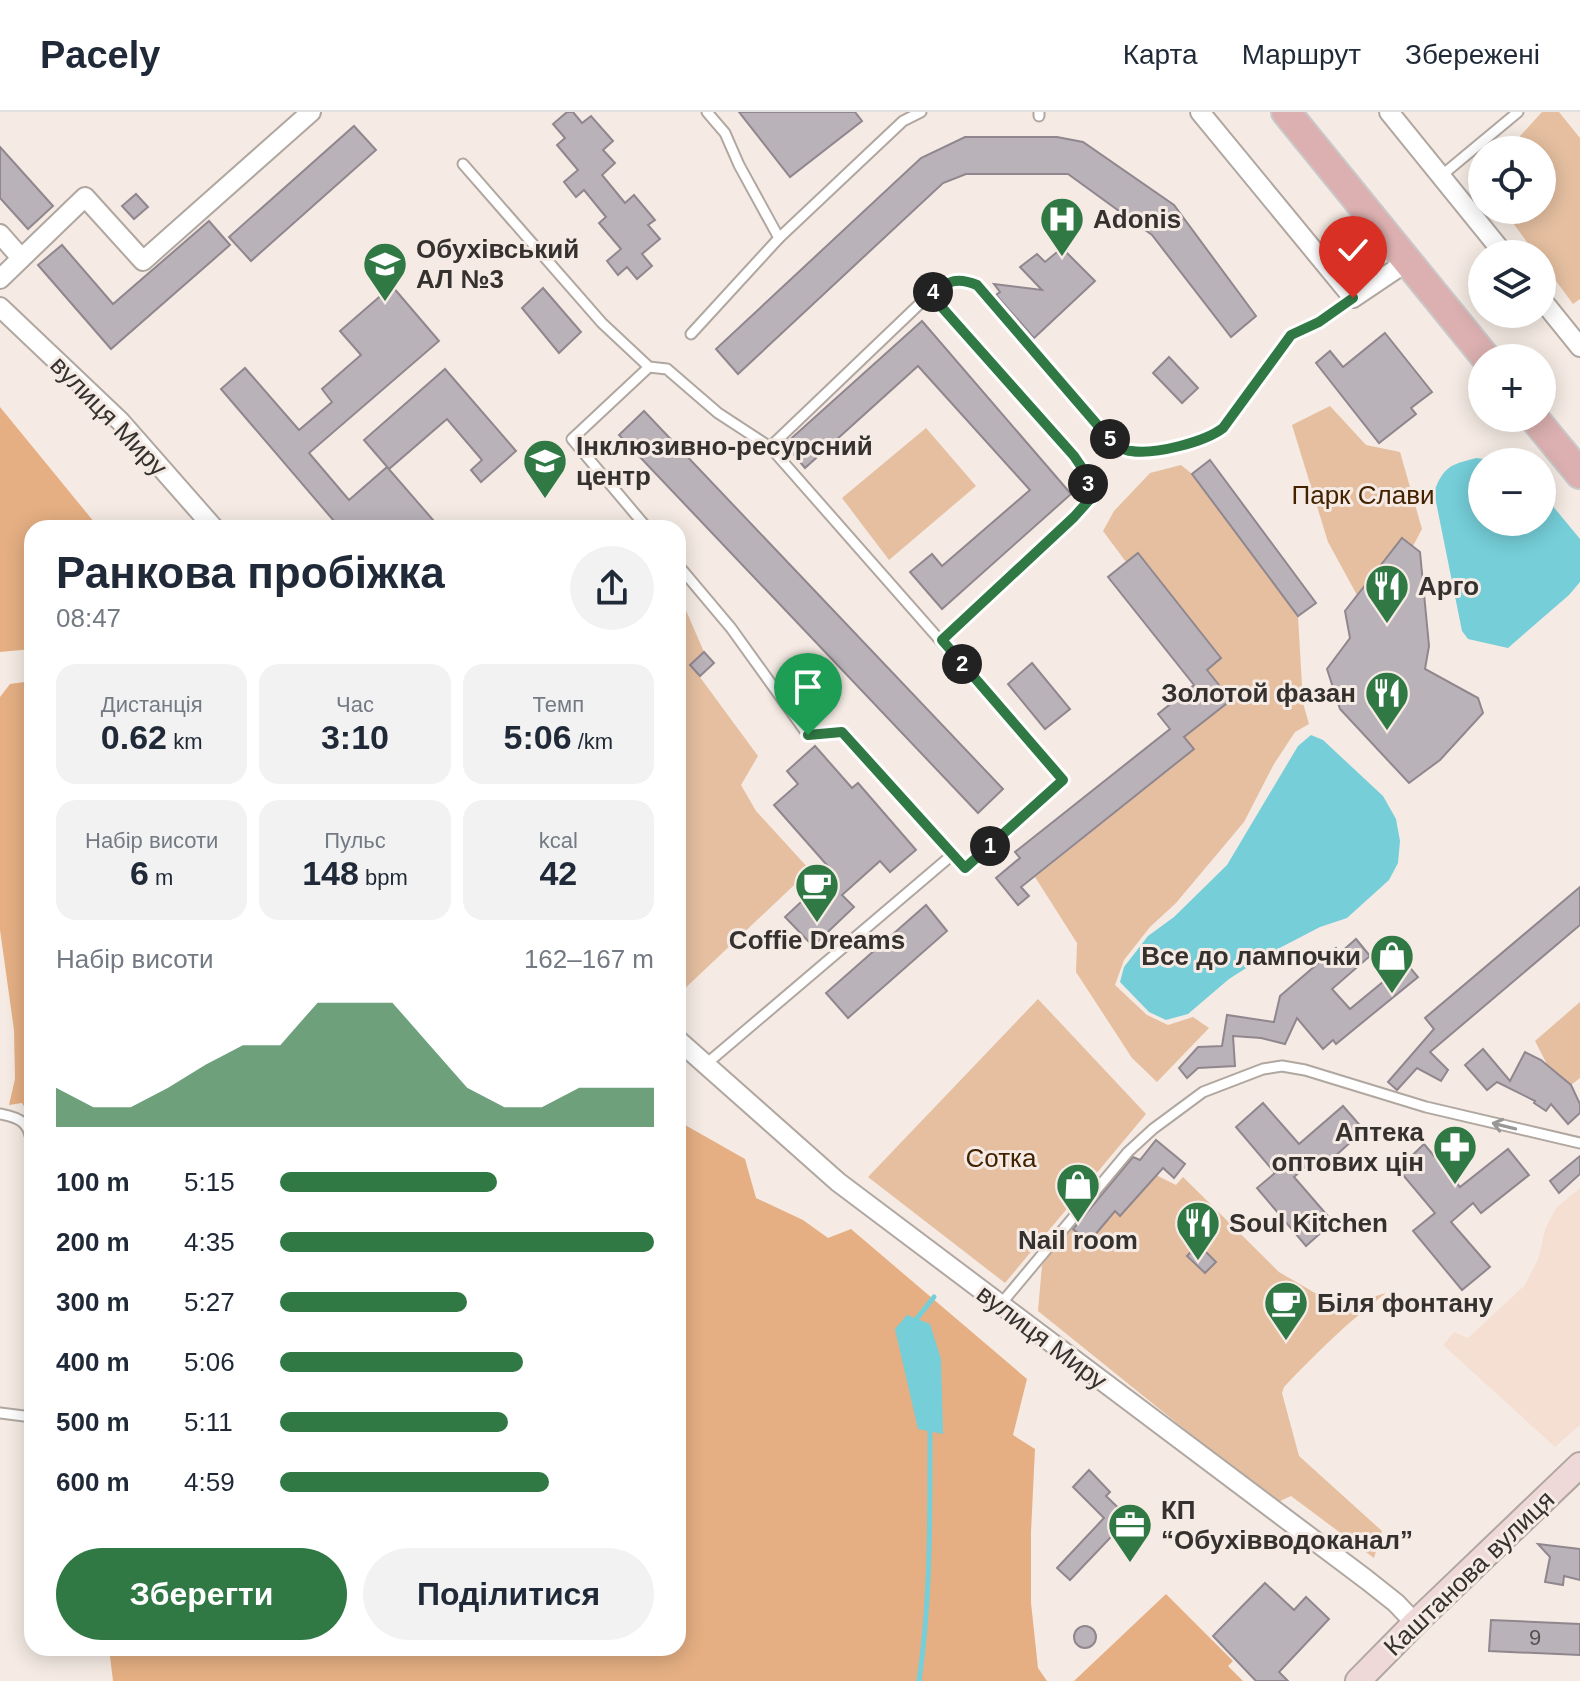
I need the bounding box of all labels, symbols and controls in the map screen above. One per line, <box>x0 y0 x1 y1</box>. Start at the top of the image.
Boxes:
text: Pacely <box>40 34 160 76</box>
text: Карта <box>1123 39 1198 70</box>
text: Маршрут <box>1242 39 1361 70</box>
text: Збережені <box>1405 39 1540 70</box>
map controls <box>1468 136 1556 536</box>
button: locate <box>1468 136 1556 224</box>
hospital icon: Adonis <box>1038 195 1086 258</box>
place label: Adonis <box>1093 204 1181 234</box>
pin <box>1319 216 1387 298</box>
icon: check <box>1331 228 1375 272</box>
place label: Обухівський АЛ №3 <box>416 234 579 294</box>
school or university icon: Обухівський АЛ №3 <box>361 240 409 303</box>
button: layers <box>1468 240 1556 328</box>
pin: 4 <box>913 272 953 312</box>
text: 4 <box>927 279 939 304</box>
button: + <box>1468 344 1556 432</box>
street label: вулиця Миру <box>44 350 174 482</box>
pin: 5 <box>1090 419 1130 459</box>
text: 5 <box>1104 426 1116 451</box>
place label: Інклюзивно-ресурсний центр <box>576 431 873 491</box>
school or university icon: Інклюзивно-ресурсний центр <box>521 437 569 500</box>
button: − <box>1468 448 1556 536</box>
pin: 3 <box>1068 464 1108 504</box>
text: 3 <box>1082 471 1094 496</box>
park label: Парк Слави <box>1292 480 1434 510</box>
button: share <box>570 546 654 630</box>
text: Ранкова пробіжка <box>56 548 445 597</box>
restaurant icon: Арго <box>1363 562 1411 625</box>
place label: Арго <box>1418 571 1479 601</box>
text: 08:47 <box>56 603 121 633</box>
pin: 2 <box>942 644 982 684</box>
text: 2 <box>956 651 968 676</box>
pin <box>774 653 842 735</box>
icon: arrive <box>786 665 830 709</box>
restaurant icon: Золотой фазан <box>1363 669 1411 732</box>
place label: Золотой фазан <box>1161 678 1356 708</box>
text: Дистанція <box>101 692 203 717</box>
text: Час <box>336 692 374 717</box>
text: Темп <box>533 692 584 717</box>
text: 0.62 <box>101 718 167 756</box>
text: 3:10 <box>321 718 389 756</box>
text: 5:06 <box>504 718 572 756</box>
text: km <box>167 729 202 754</box>
text: /km <box>572 729 613 754</box>
pin: 1 <box>970 826 1010 866</box>
text: Набір висоти <box>85 828 218 853</box>
text: Пульс <box>324 828 386 853</box>
text: kcal <box>539 828 578 853</box>
text: 1 <box>984 833 996 858</box>
text: 6 <box>130 854 149 892</box>
text: 148 <box>302 854 359 892</box>
text: 42 <box>539 854 577 892</box>
cafe icon: Coffie Dreams <box>793 861 841 924</box>
text: m <box>149 865 173 890</box>
text: bpm <box>359 865 408 890</box>
place label: Coffie Dreams <box>729 925 905 955</box>
shop icon: Все до лампочки <box>1368 932 1416 995</box>
place label: Все до лампочки <box>1141 941 1361 971</box>
text: Набір висоти <box>56 944 214 974</box>
text: 162–167 m <box>524 944 654 974</box>
place label: Аптека оптових цін <box>1272 1117 1425 1177</box>
one-way arrow <box>1492 1117 1517 1132</box>
pharmacy icon: Аптека оптових цін <box>1431 1123 1479 1186</box>
park label: Сотка <box>966 1143 1037 1173</box>
shop icon: Nail room <box>1054 1161 1102 1224</box>
text: 100 m <box>56 1167 130 1197</box>
text: 5:15 <box>184 1167 235 1197</box>
restaurant icon: Soul Kitchen <box>1174 1199 1222 1262</box>
place label: Soul Kitchen <box>1229 1208 1388 1238</box>
place label: Nail room <box>1018 1225 1138 1255</box>
text: 200 m <box>56 1227 130 1257</box>
text: 4:35 <box>184 1227 235 1257</box>
street label: вулиця Миру <box>971 1278 1113 1396</box>
cafe icon: Біля фонтану <box>1262 1279 1310 1342</box>
text: 300 m <box>56 1287 130 1317</box>
text: 5:27 <box>184 1287 235 1317</box>
place label: Біля фонтану <box>1317 1288 1494 1318</box>
text: 400 m <box>56 1347 130 1377</box>
text: 5:06 <box>184 1347 235 1377</box>
text: 500 m <box>56 1407 130 1437</box>
text: 5:11 <box>184 1407 233 1437</box>
text: 600 m <box>56 1467 130 1497</box>
text: 4:59 <box>184 1467 235 1497</box>
street label: Каштанова вулиця <box>1378 1484 1560 1662</box>
place label: КП “Обухівводоканал” <box>1161 1495 1413 1555</box>
office icon: КП “Обухівводоканал” <box>1106 1501 1154 1564</box>
button: Зберегти <box>56 1548 347 1640</box>
button: Поділитися <box>363 1548 654 1640</box>
house number: 9 <box>1529 1625 1541 1650</box>

